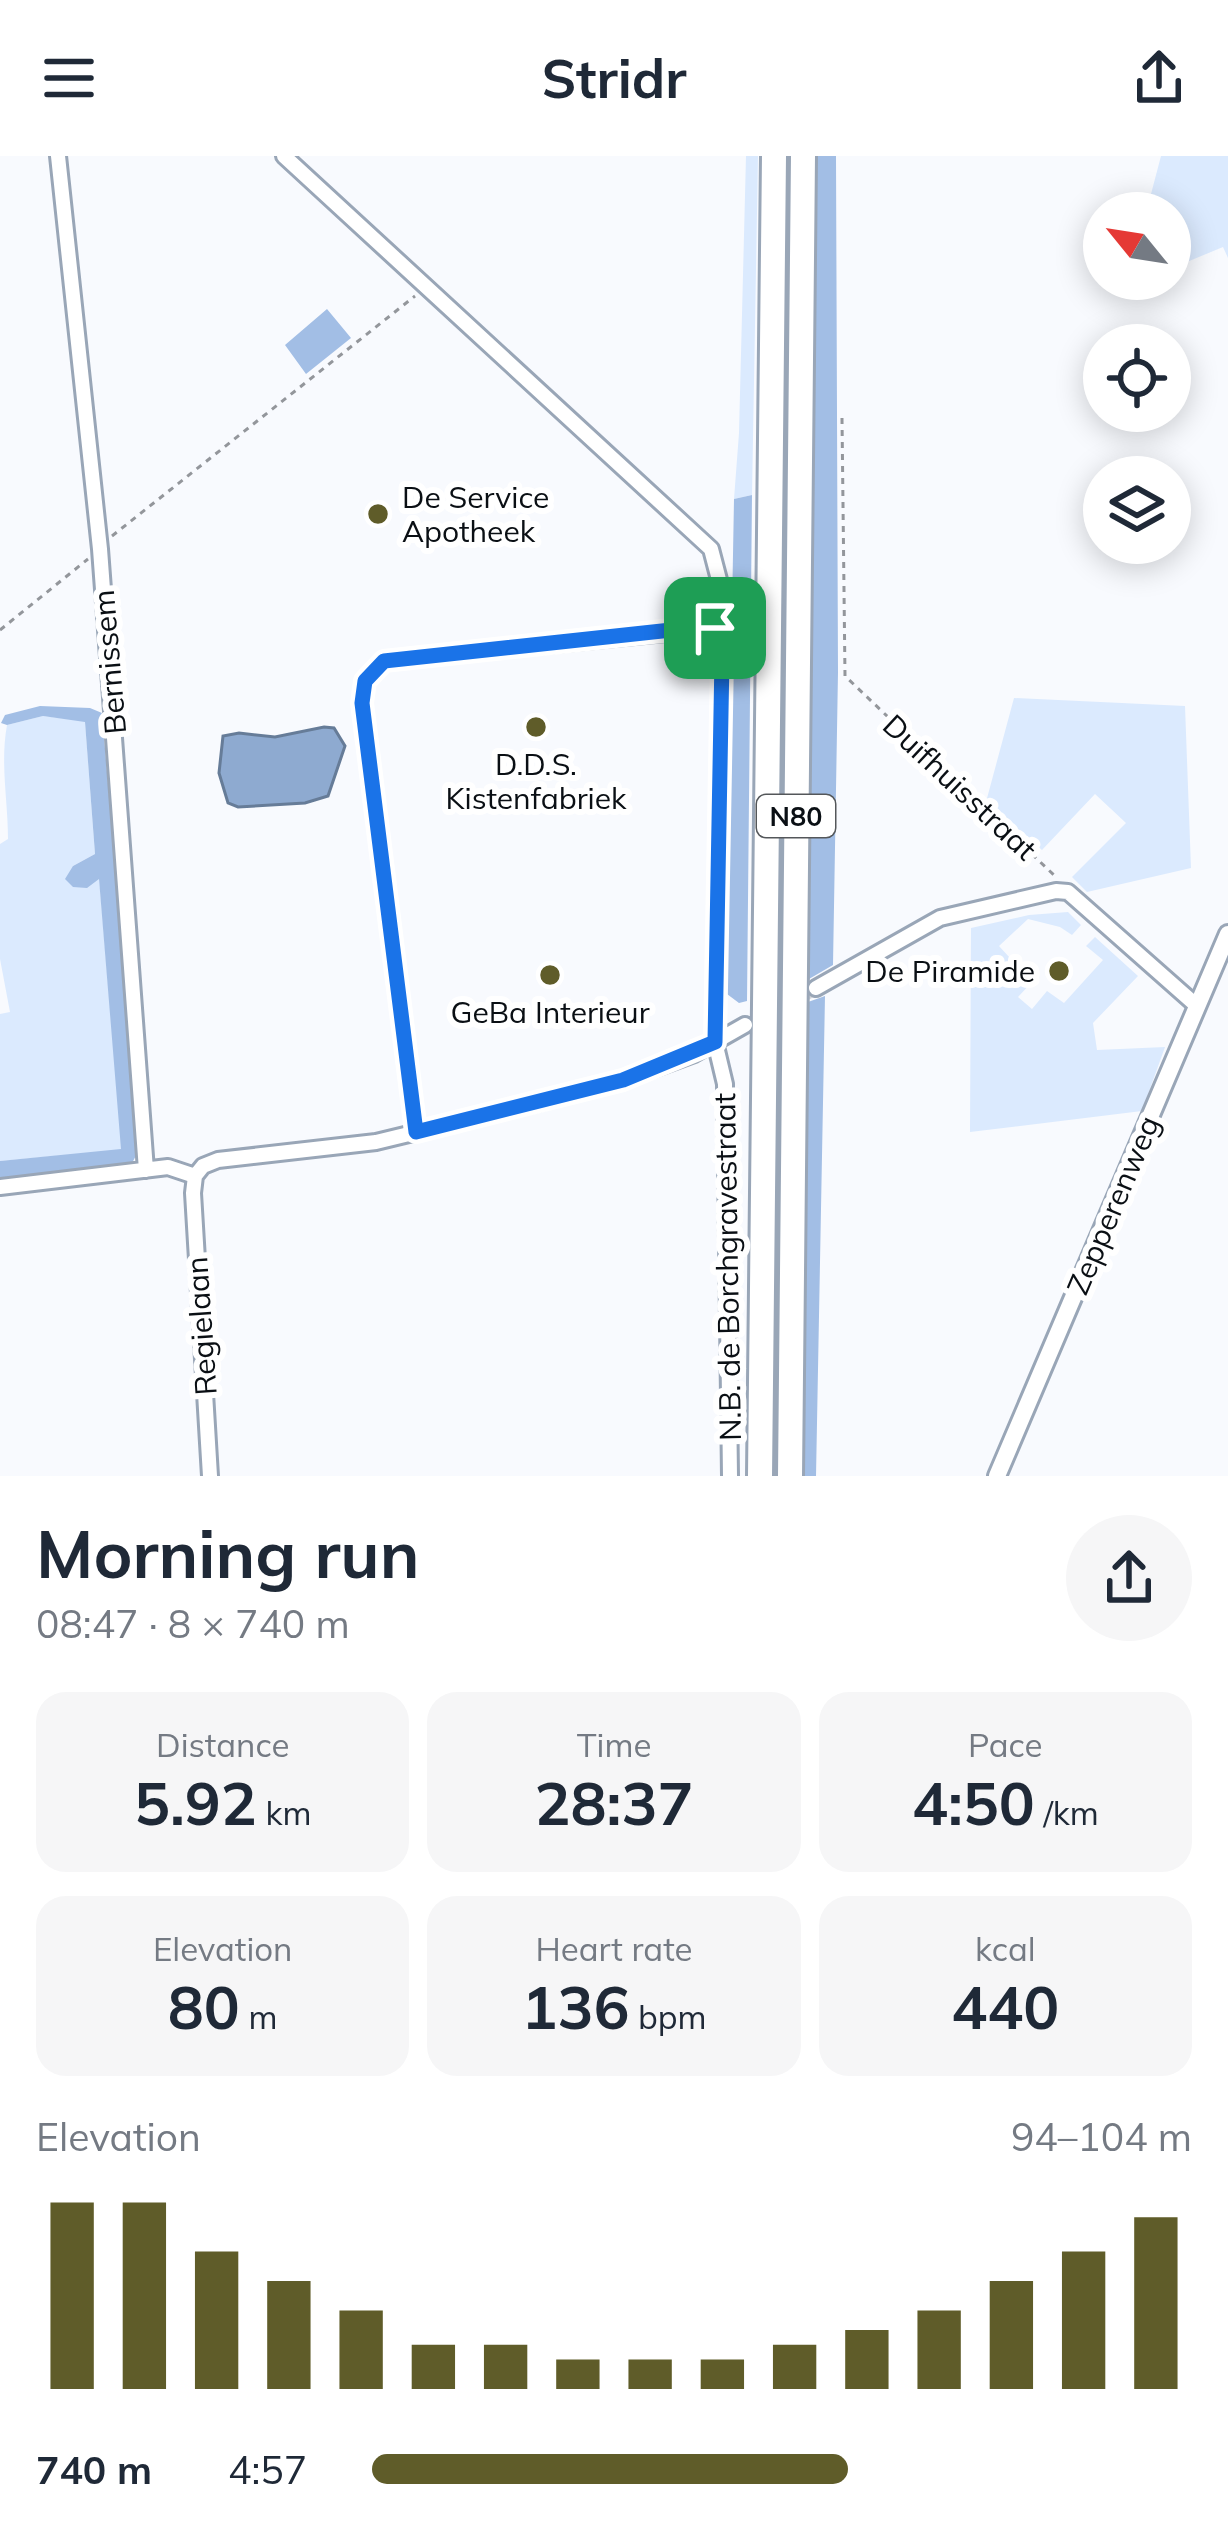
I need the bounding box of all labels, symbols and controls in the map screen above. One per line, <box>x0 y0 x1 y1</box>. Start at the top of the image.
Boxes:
text: Stridr <box>541 44 687 112</box>
icon: menu <box>36 45 102 111</box>
icon: share <box>1126 45 1192 111</box>
north arrow <box>1083 192 1191 300</box>
map controls <box>1083 192 1191 564</box>
button: locate <box>1083 324 1191 432</box>
button: layers <box>1083 456 1191 564</box>
place label: De Service Apotheek <box>402 478 549 550</box>
marker: De Service Apotheek <box>365 501 391 527</box>
pin <box>664 577 766 679</box>
street label: Bernissem <box>84 588 134 736</box>
icon: arrive <box>682 595 748 661</box>
street label: Duifhuisstraat <box>875 706 1045 868</box>
marker: D.D.S. Kistenfabriek <box>523 714 549 740</box>
place label: D.D.S. Kistenfabriek <box>446 745 627 817</box>
road number: N80 <box>757 795 835 837</box>
place label: De Piramide <box>865 952 1035 990</box>
marker: De Piramide <box>1046 958 1072 984</box>
marker: GeBa Interieur <box>537 962 563 988</box>
place label: GeBa Interieur <box>450 993 650 1031</box>
street label: N.B. de Borchgravestraat <box>705 1093 749 1441</box>
street label: Zepperenweg <box>1058 1110 1168 1300</box>
street label: Regielaan <box>177 1255 225 1397</box>
text: Morning run <box>36 1512 419 1595</box>
button: share <box>1066 1515 1192 1641</box>
text: 08:47 · 8 × 740 m <box>36 1599 350 1648</box>
text: Distance <box>156 1724 289 1765</box>
text: Time <box>577 1724 651 1765</box>
text: Pace <box>968 1724 1043 1765</box>
text: 5.92 <box>134 1765 257 1840</box>
text: 28:37 <box>535 1765 693 1840</box>
text: 4:50 <box>912 1765 1035 1840</box>
text: km <box>257 1792 311 1833</box>
text: /km <box>1035 1792 1099 1833</box>
text: Elevation <box>153 1928 292 1969</box>
text: Heart rate <box>535 1928 692 1969</box>
text: kcal <box>975 1928 1036 1969</box>
text: 80 <box>168 1969 240 2044</box>
text: 136 <box>521 1969 629 2044</box>
text: 440 <box>951 1969 1059 2044</box>
text: m <box>240 1996 277 2037</box>
text: bpm <box>629 1996 707 2037</box>
text: Elevation <box>36 2112 201 2161</box>
text: 94–104 m <box>1011 2112 1192 2161</box>
text: 740 m <box>36 2445 152 2494</box>
text: 4:57 <box>228 2445 307 2494</box>

